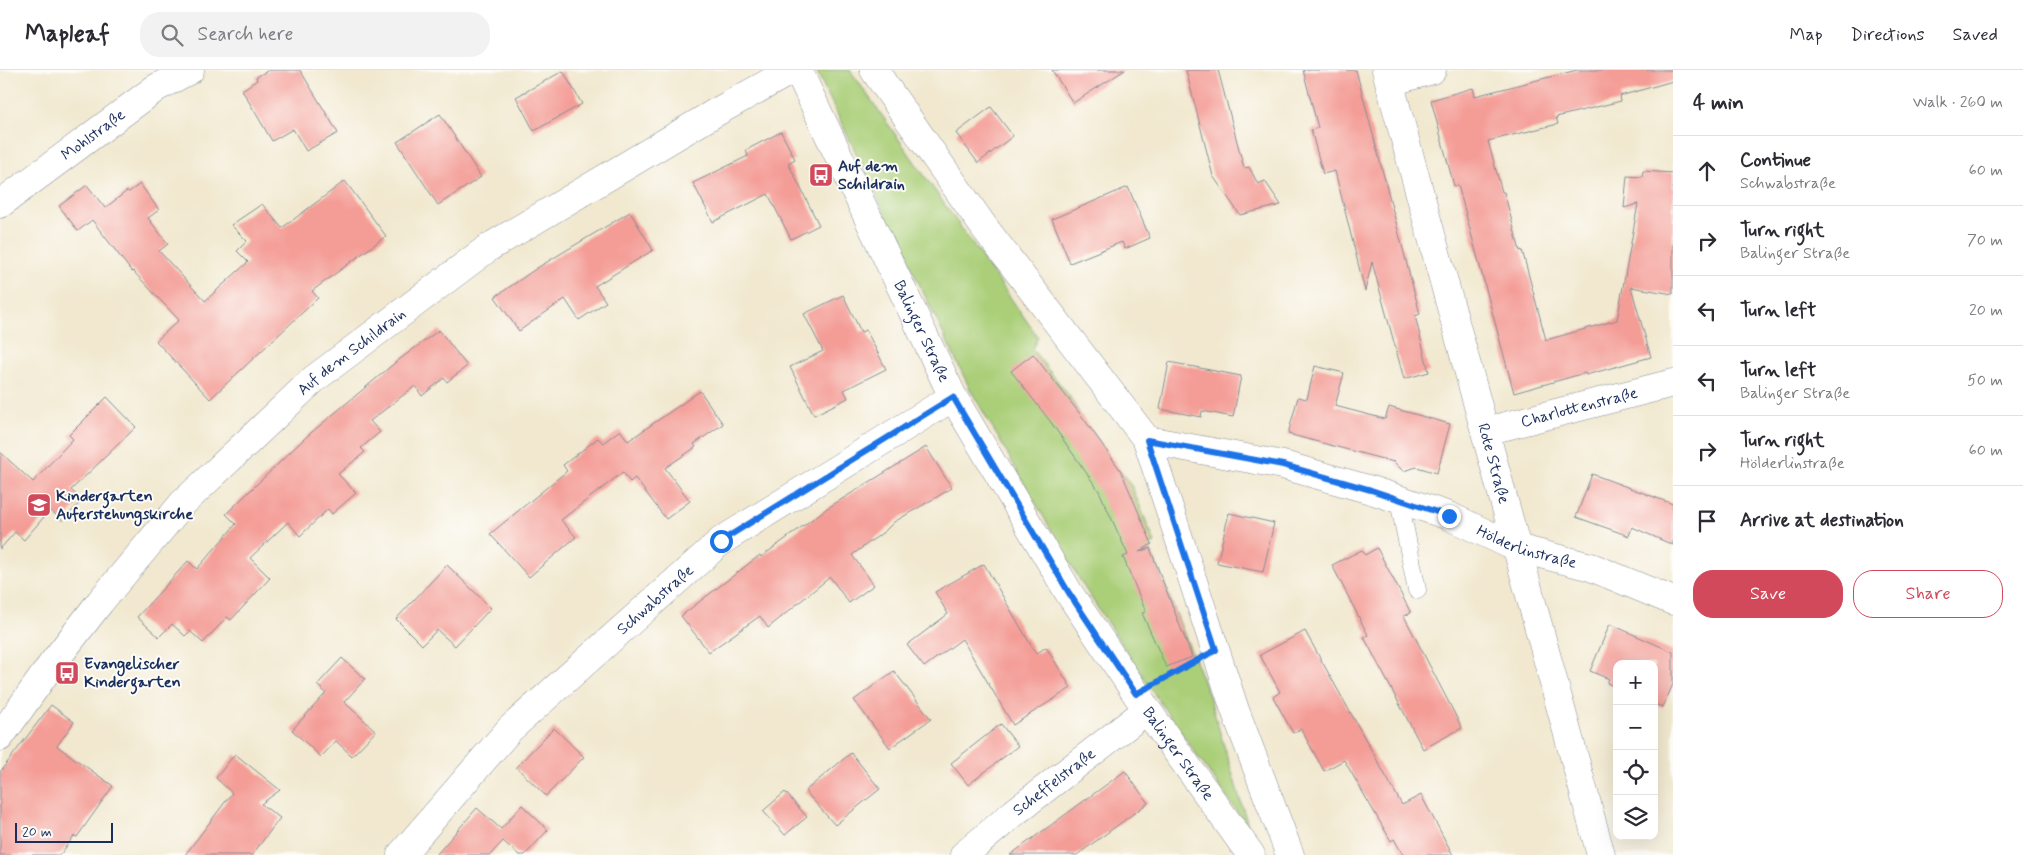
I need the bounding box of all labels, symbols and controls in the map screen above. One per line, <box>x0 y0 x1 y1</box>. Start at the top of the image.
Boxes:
search box <box>140 12 490 57</box>
text: Mapleaf <box>25 19 110 50</box>
icon: search <box>158 21 186 49</box>
text: Search here <box>198 22 293 47</box>
text: Map <box>1790 23 1823 47</box>
text: Directions <box>1851 23 1925 47</box>
text: Saved <box>1953 23 1998 47</box>
text: 4 min <box>1693 89 1744 117</box>
text: Walk · 260 m <box>1913 92 2003 113</box>
street label: Mohlstraße <box>57 104 129 166</box>
text: Continue <box>1740 148 1811 173</box>
place label: Auf dem Schildrain <box>838 156 905 195</box>
icon: ahead <box>1693 157 1721 185</box>
text: 60 m <box>1969 160 2003 181</box>
bus stop icon: Auf dem Schildrain <box>808 162 834 188</box>
text: Schwabstraße <box>1740 173 1836 194</box>
text: Turn right <box>1740 218 1824 243</box>
icon: right <box>1693 227 1721 255</box>
text: 70 m <box>1967 230 2003 251</box>
text: Balinger Straße <box>1740 243 1850 264</box>
street label: Balinger Straße <box>889 277 955 386</box>
icon: left <box>1693 297 1721 325</box>
text: Turn left <box>1740 298 1816 323</box>
text: 20 m <box>1969 300 2003 321</box>
street label: Auf dem Schildrain <box>293 303 410 400</box>
text: Turn left <box>1740 358 1816 383</box>
icon: left <box>1693 367 1721 395</box>
text: 50 m <box>1967 370 2003 391</box>
street label: Charlottenstraße <box>1518 382 1640 432</box>
text: Balinger Straße <box>1740 383 1850 404</box>
street label: Rote Straße <box>1473 421 1515 506</box>
text: Turn right <box>1740 428 1824 453</box>
icon: right <box>1693 437 1721 465</box>
text: 60 m <box>1969 440 2003 461</box>
text: Hölderlinstraße <box>1740 453 1845 474</box>
place label: Kindergarten Auferstehungskirche <box>56 486 193 527</box>
school or university icon: Kindergarten Auferstehungskirche <box>26 492 52 518</box>
route end <box>1438 505 1461 528</box>
icon: arrive <box>1693 507 1721 535</box>
text: Arrive at destination <box>1740 508 1904 533</box>
street label: Hölderlinstraße <box>1473 520 1579 573</box>
route start <box>710 530 733 553</box>
street label: Schwabstraße <box>612 560 698 639</box>
button: Save <box>1693 570 1843 618</box>
button: Share <box>1853 570 2003 618</box>
place label: Evangelischer Kindergarten <box>84 654 181 695</box>
bus stop icon: Evangelischer Kindergarten <box>54 660 80 686</box>
map controls <box>1613 660 1658 840</box>
button: + <box>1613 660 1658 705</box>
street label: Balinger Straße <box>1138 703 1219 805</box>
button: − <box>1613 705 1658 750</box>
street label: Scheffelstraße <box>1008 743 1100 821</box>
button: locate <box>1613 750 1658 795</box>
button: layers <box>1613 795 1658 840</box>
scale bar <box>15 820 112 843</box>
text: 20 m <box>22 823 52 841</box>

